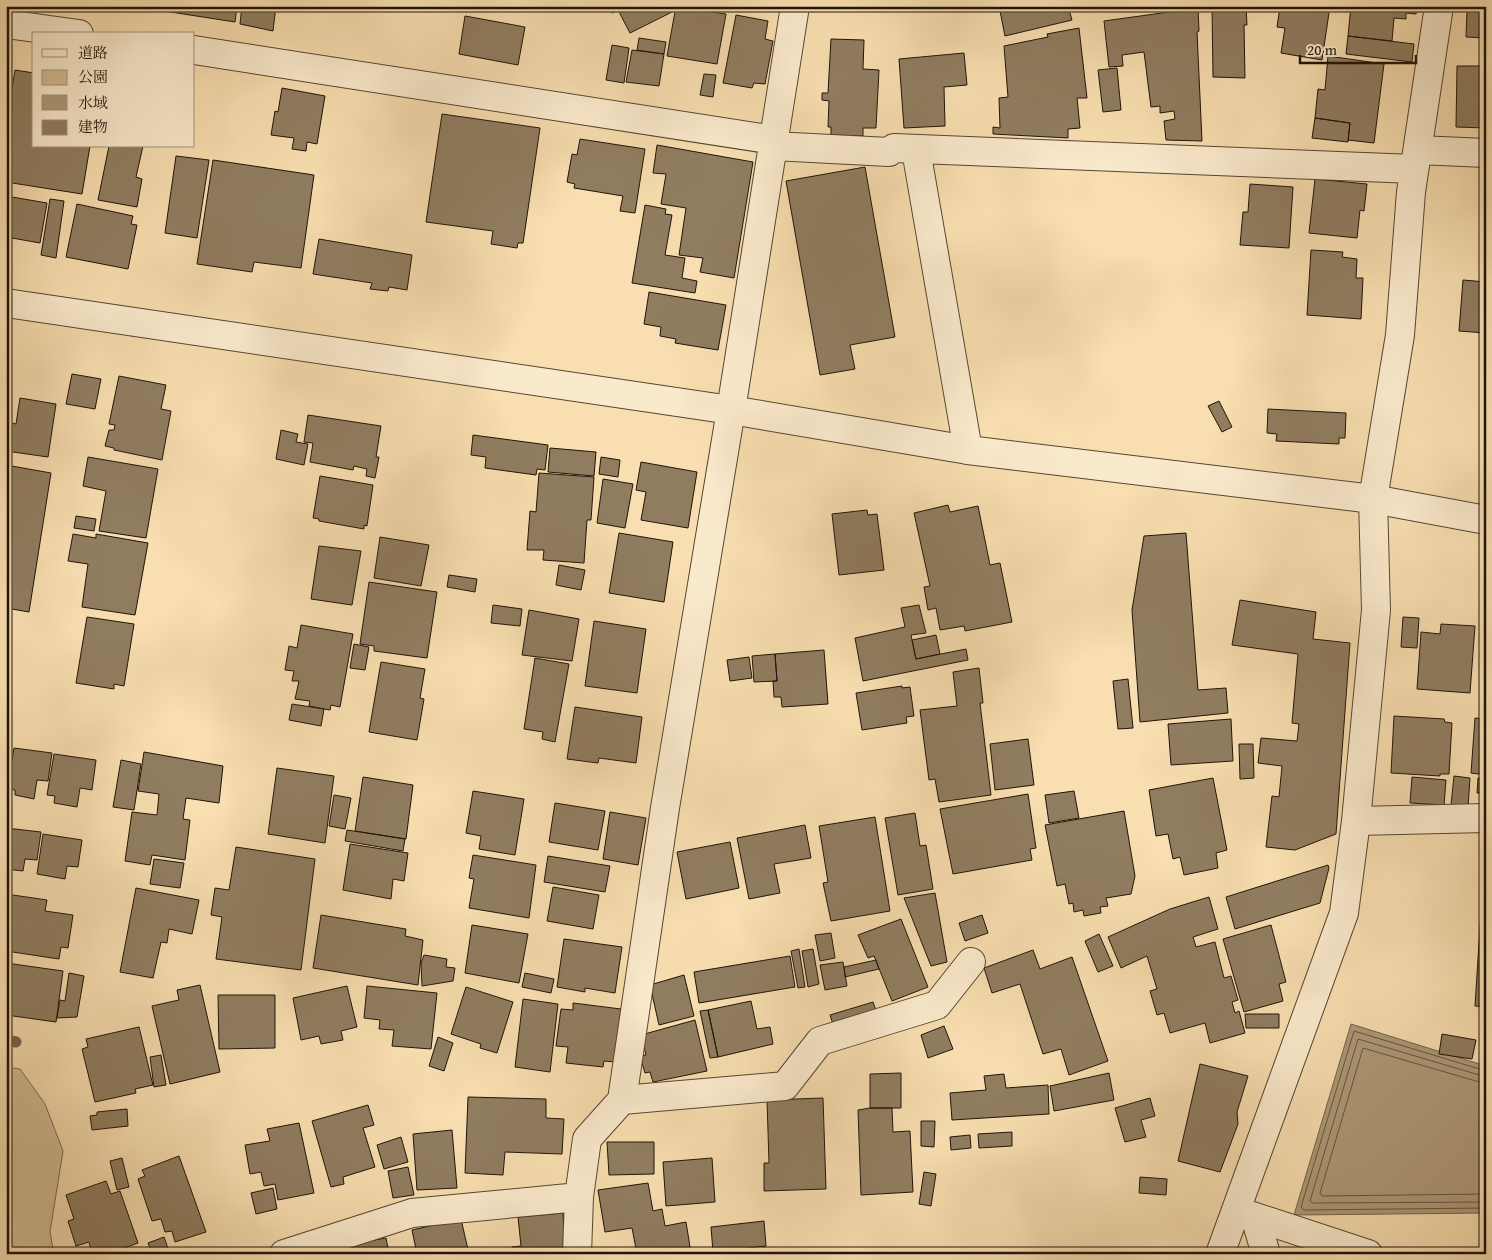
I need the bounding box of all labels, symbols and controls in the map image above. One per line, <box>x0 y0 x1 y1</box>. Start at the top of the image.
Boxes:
legend <box>32 32 195 148</box>
scale bar <box>1300 32 1416 64</box>
text: 20 m <box>1307 39 1338 60</box>
text: 道路 <box>78 42 108 63</box>
text: 公園 <box>78 66 108 87</box>
text: 水域 <box>78 92 108 113</box>
text: 建物 <box>78 116 108 137</box>

